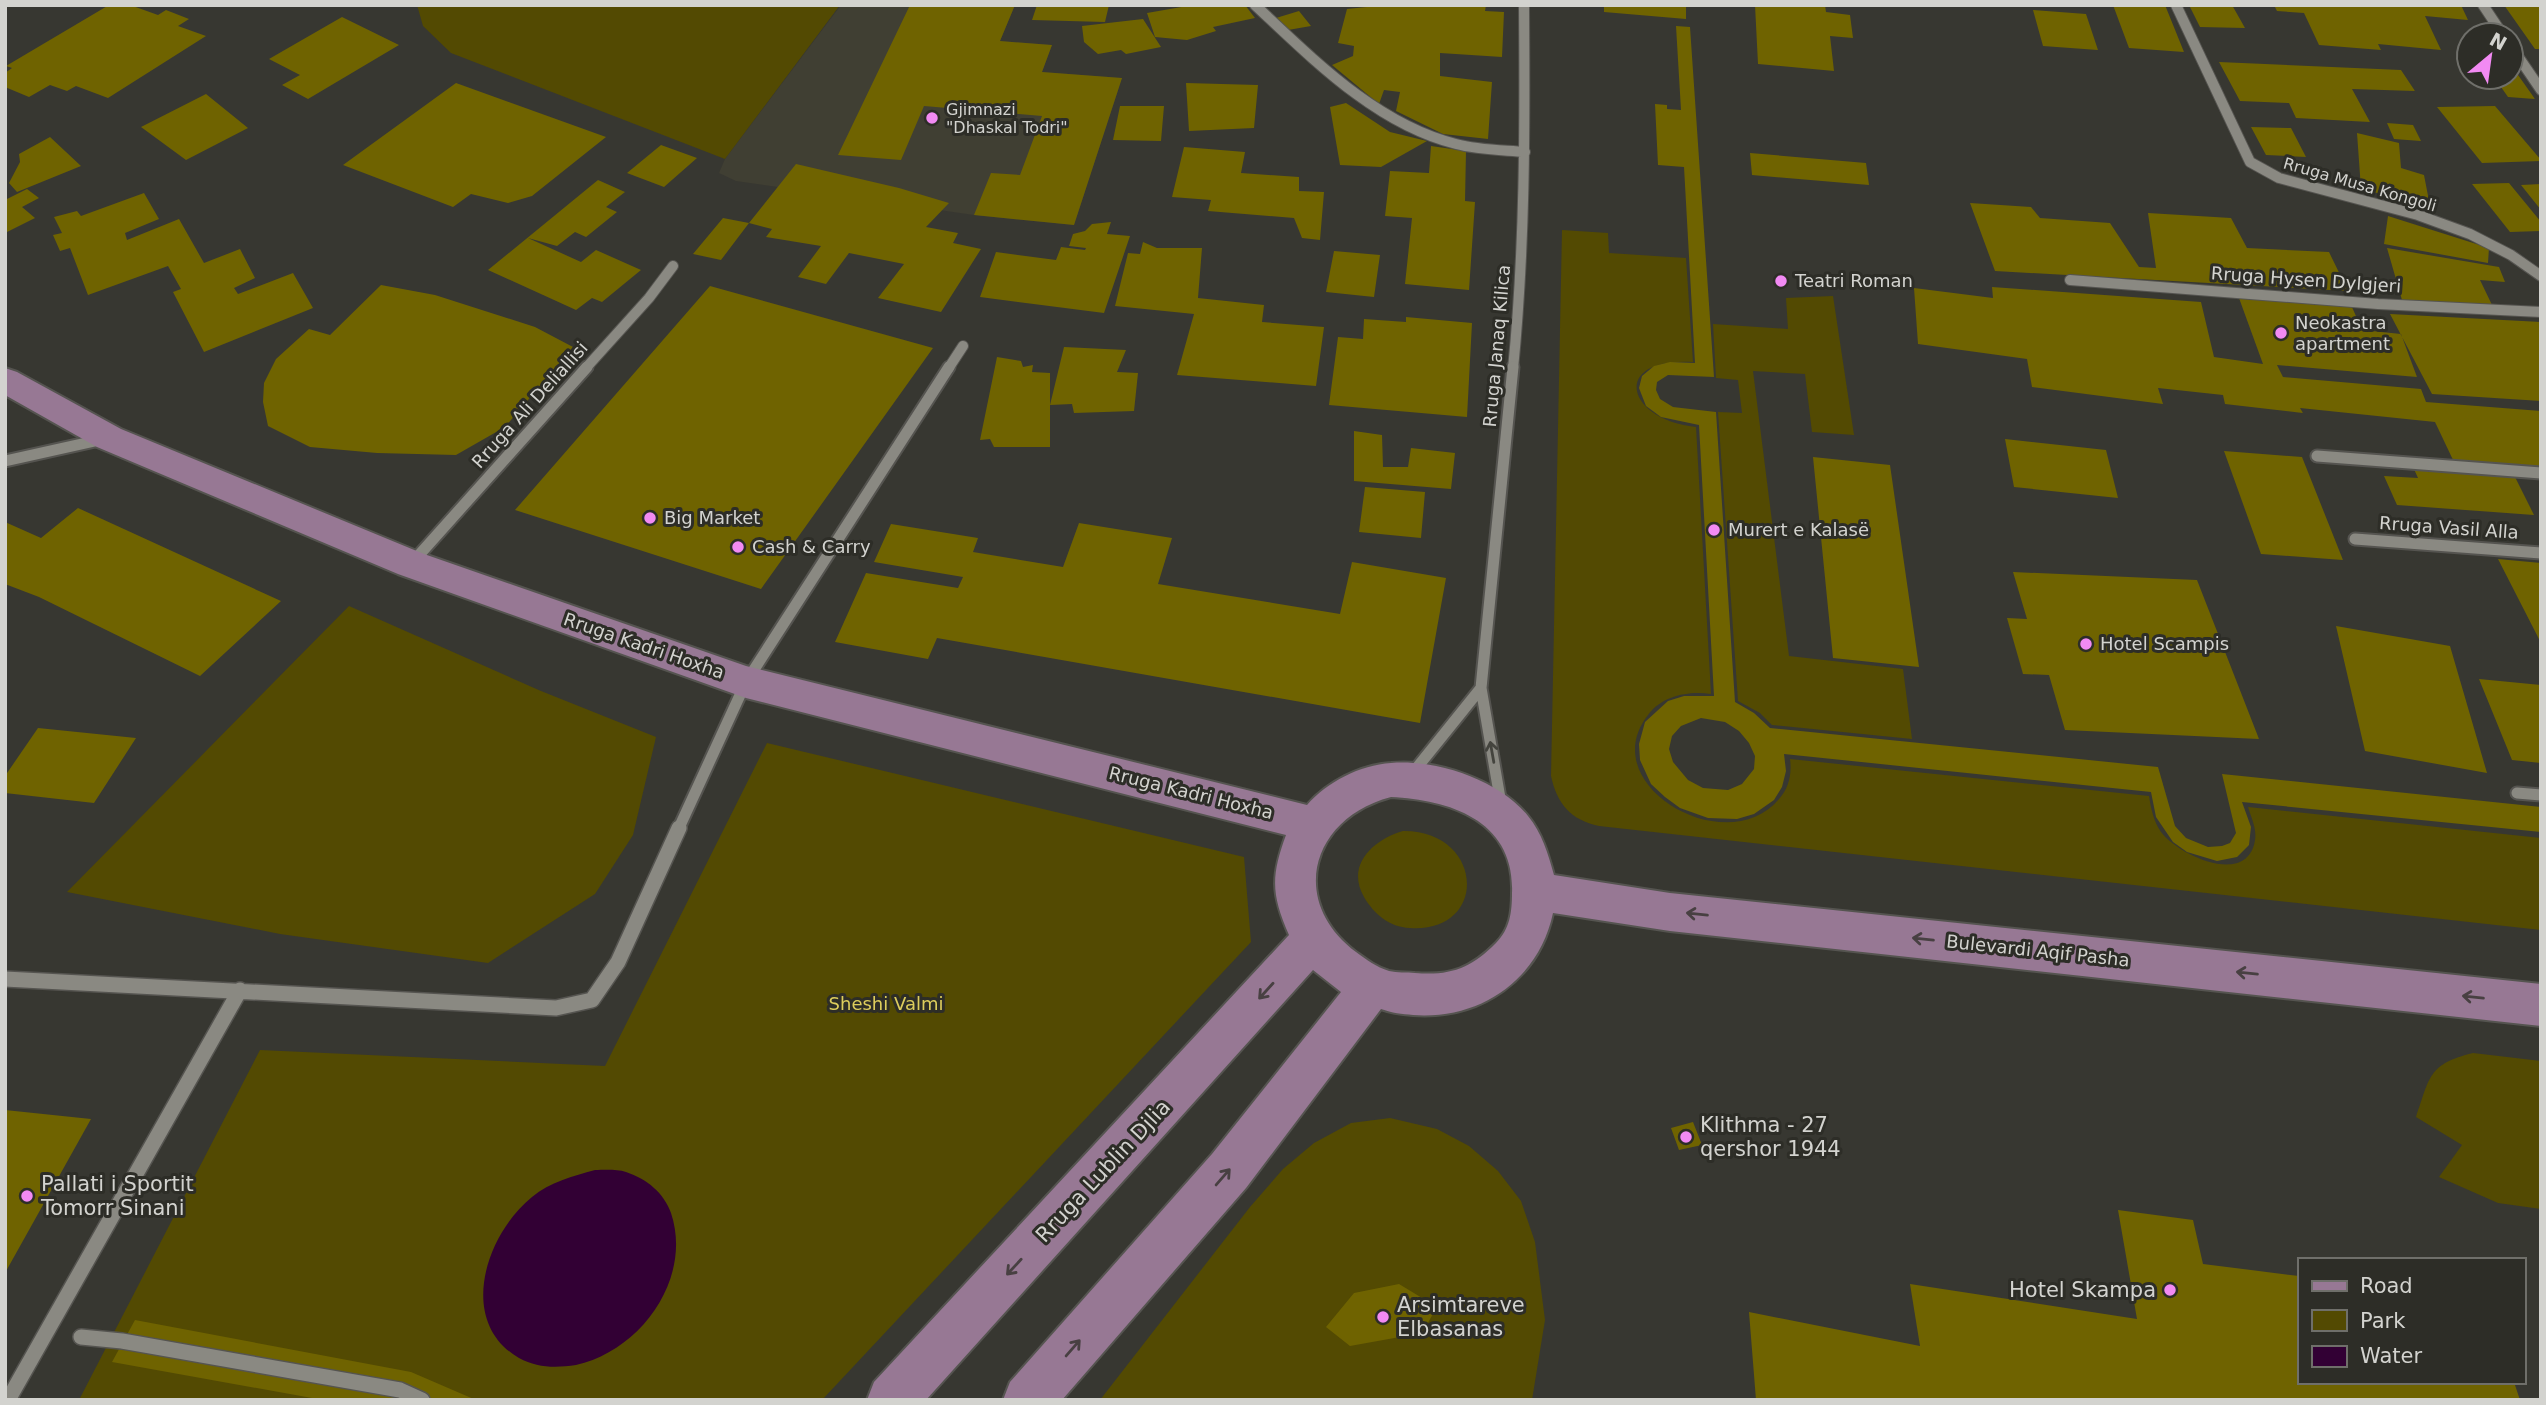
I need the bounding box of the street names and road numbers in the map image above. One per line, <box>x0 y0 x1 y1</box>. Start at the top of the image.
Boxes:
street label: Rruga Musa Kongoli <box>2281 154 2439 215</box>
street label: Rruga Hysen Dylgjeri <box>2210 262 2402 297</box>
street label: Rruga Janaq Kilica <box>1479 264 1514 428</box>
street label: Rruga Ali Deliallisi <box>467 337 592 472</box>
street label: Rruga Vasil Alla <box>2379 512 2520 543</box>
street label: Rruga Kadri Hoxha <box>561 608 727 683</box>
street label: Rruga Kadri Hoxha <box>1107 762 1275 823</box>
street label: Bulevardi Aqif Pasha <box>1945 930 2131 971</box>
street label: Rruga Lublin Djlia <box>1031 1095 1175 1247</box>

